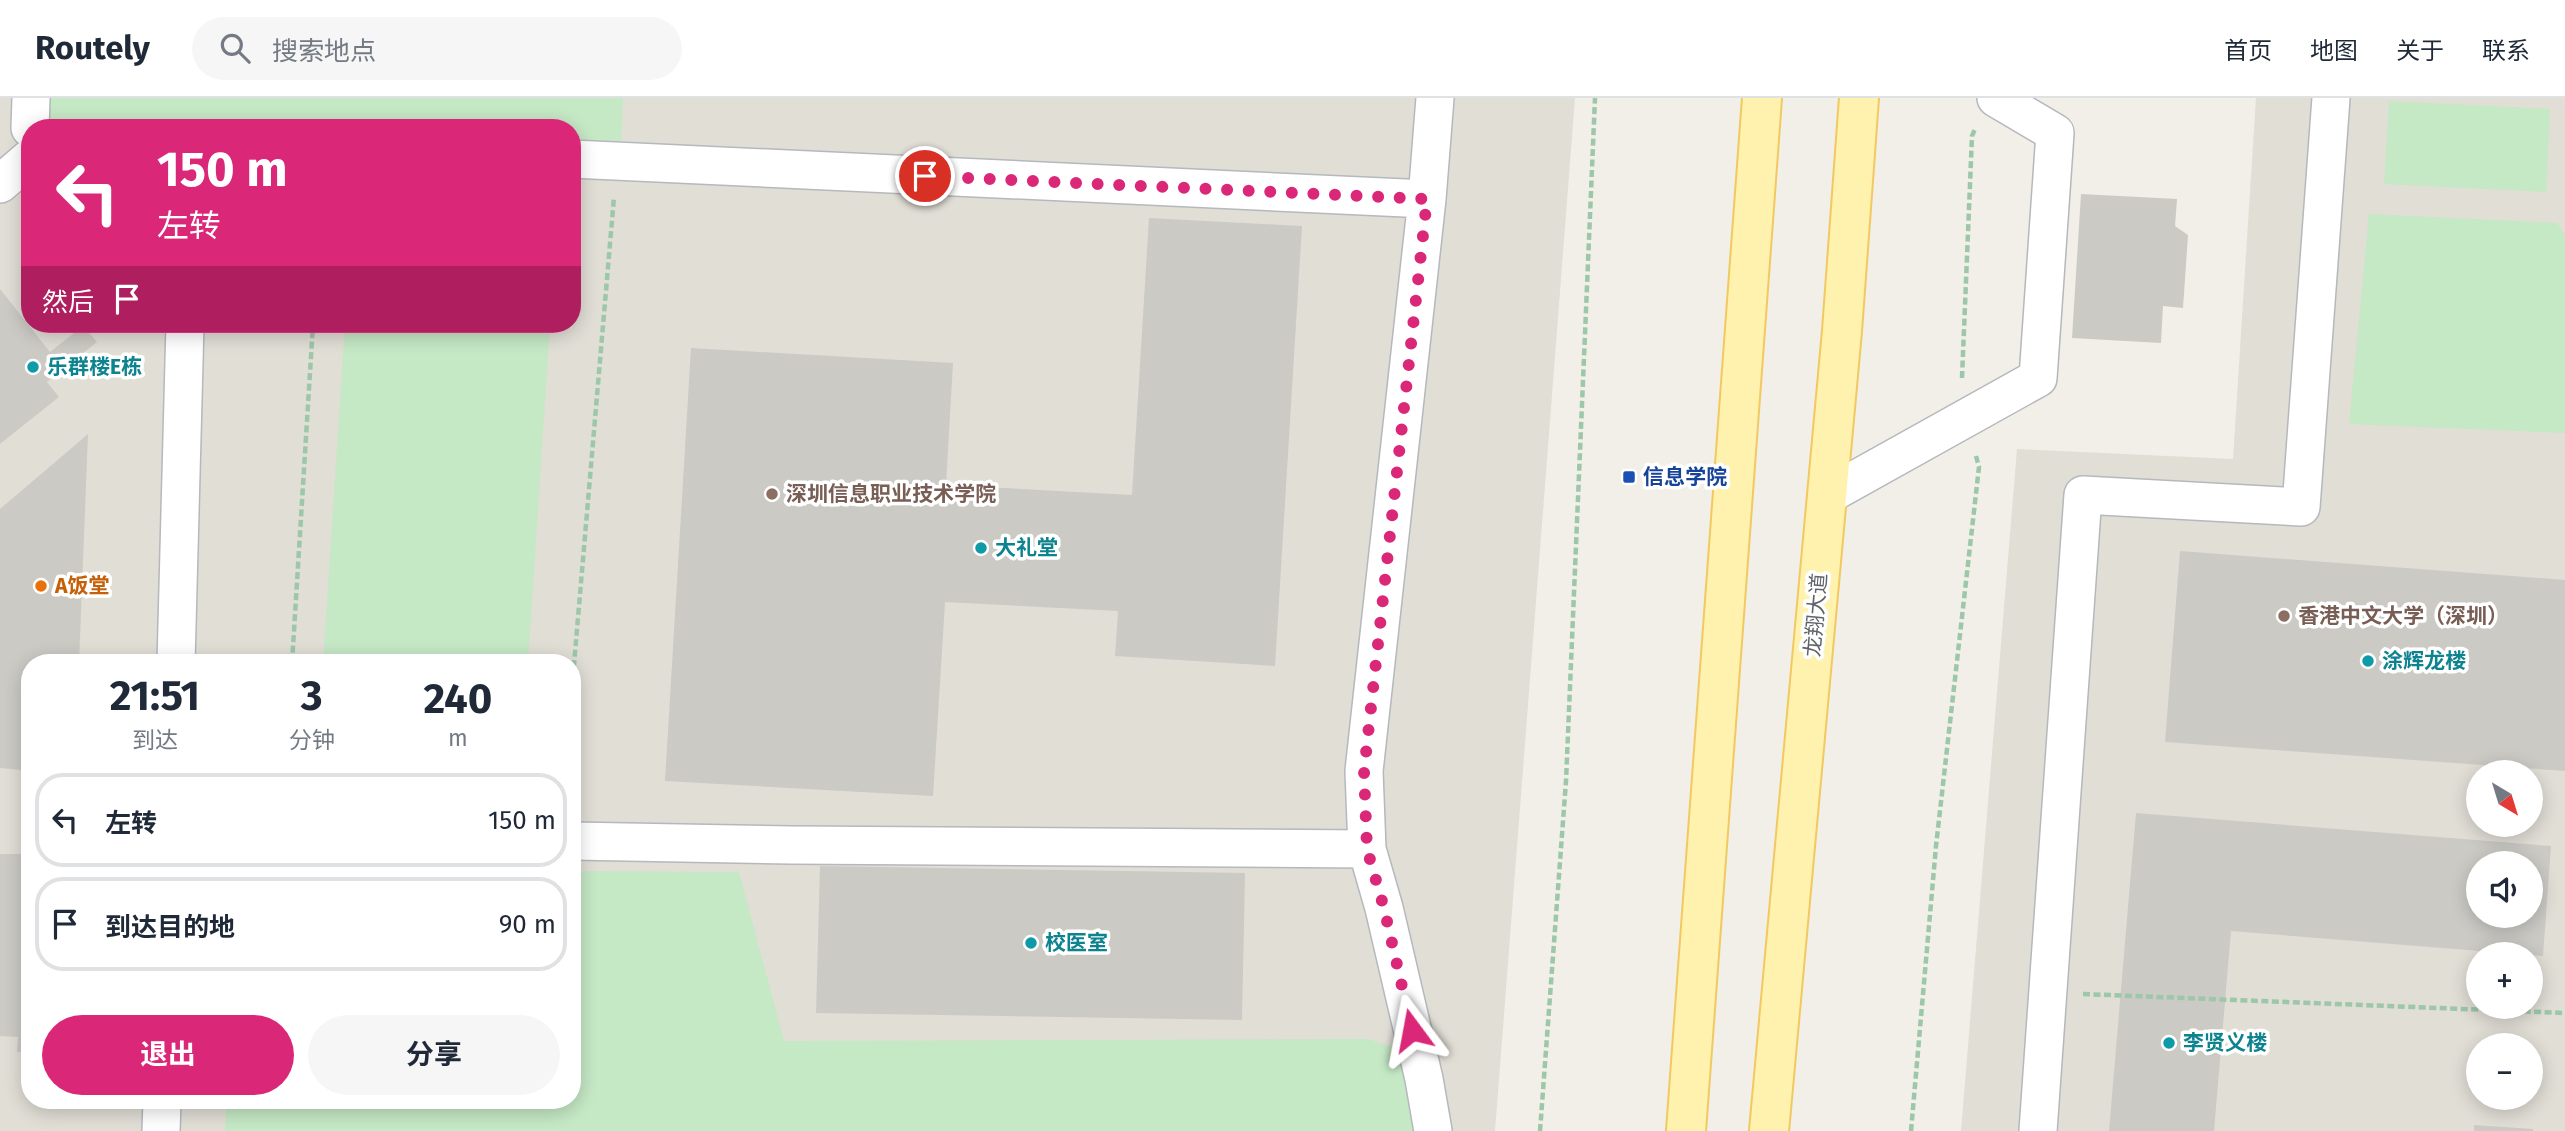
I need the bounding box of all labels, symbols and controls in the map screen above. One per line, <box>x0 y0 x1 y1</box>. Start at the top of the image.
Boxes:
search box <box>192 17 682 80</box>
text: Routely <box>35 28 150 68</box>
icon: search <box>216 29 254 67</box>
text: 搜索地点 <box>272 36 376 67</box>
text: 首页 <box>2224 37 2272 65</box>
text: 地图 <box>2310 37 2358 65</box>
text: 关于 <box>2396 37 2444 65</box>
text: 联系 <box>2482 37 2530 65</box>
text: 150 m <box>157 140 288 199</box>
pin <box>895 146 955 206</box>
icon: left <box>42 147 133 238</box>
icon: arrive <box>906 157 944 195</box>
text: 左转 <box>157 207 221 245</box>
icon: arrive <box>108 280 146 318</box>
text: 然后 <box>42 287 94 318</box>
place label: 乐群楼E栋 <box>47 354 142 380</box>
marker: 乐群楼E栋 <box>25 359 41 375</box>
place label: 信息学院 <box>1643 464 1727 490</box>
marker: 信息学院 <box>1621 469 1637 485</box>
place label: 深圳信息职业技术学院 <box>786 481 996 507</box>
marker: 深圳信息职业技术学院 <box>764 486 780 502</box>
place label: 大礼堂 <box>995 535 1058 561</box>
marker: 大礼堂 <box>973 540 989 556</box>
street label: 龙翔大道 <box>1799 572 1833 658</box>
place label: A饭堂 <box>54 573 109 599</box>
marker: A饭堂 <box>33 578 49 594</box>
place label: 香港中文大学（深圳） <box>2298 603 2508 629</box>
marker: 香港中文大学（深圳） <box>2276 608 2292 624</box>
place label: 涂辉龙楼 <box>2382 648 2466 674</box>
marker: 涂辉龙楼 <box>2360 653 2376 669</box>
text: 21:51 <box>110 671 200 721</box>
text: 3 <box>301 671 323 721</box>
text: 240 <box>423 674 492 724</box>
text: m <box>448 724 468 752</box>
text: 到达 <box>132 726 178 754</box>
text: 分钟 <box>289 726 335 754</box>
north arrow <box>2466 760 2543 836</box>
map controls <box>2466 760 2543 1110</box>
icon: left <box>46 801 84 839</box>
text: 150 m <box>488 805 556 836</box>
text: 左转 <box>105 808 157 839</box>
button: sound <box>2466 851 2543 928</box>
icon: arrive <box>46 905 84 943</box>
text: 90 m <box>499 909 556 940</box>
text: 到达目的地 <box>105 912 235 943</box>
place label: 校医室 <box>1045 930 1108 956</box>
marker: 校医室 <box>1023 935 1039 951</box>
button: + <box>2466 942 2543 1019</box>
position arrow <box>1375 993 1449 1067</box>
button: 退出 <box>42 1015 294 1095</box>
button: 分享 <box>308 1015 560 1095</box>
place label: 李贤义楼 <box>2183 1030 2267 1056</box>
button: − <box>2466 1033 2543 1110</box>
marker: 李贤义楼 <box>2161 1035 2177 1051</box>

